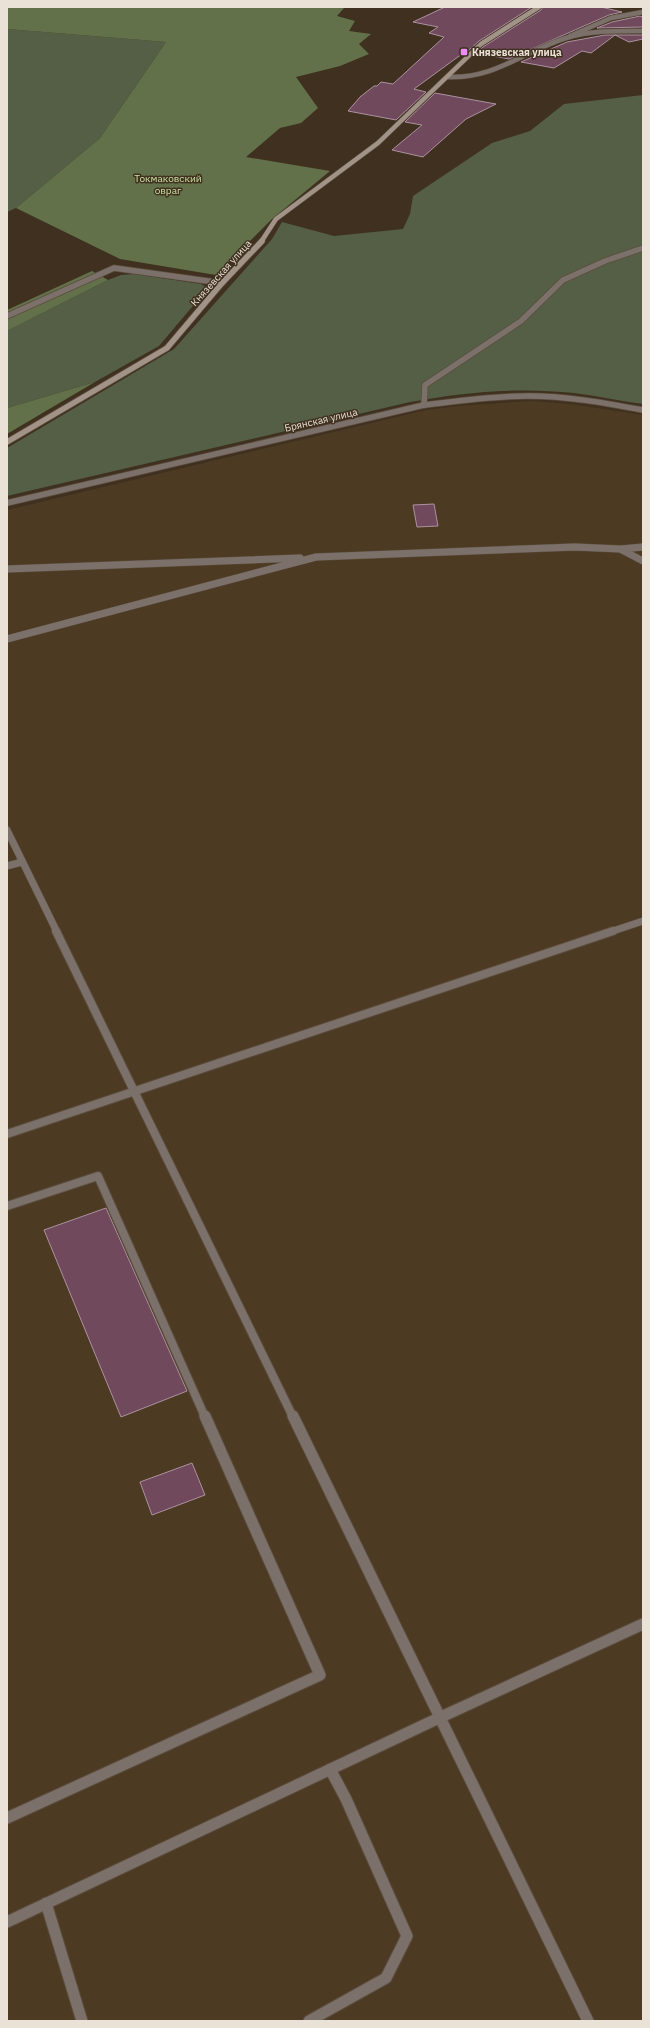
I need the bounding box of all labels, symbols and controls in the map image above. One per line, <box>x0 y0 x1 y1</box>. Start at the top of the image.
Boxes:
place label: Князевская улица <box>472 46 562 59</box>
marker: Князевская улица <box>459 47 469 57</box>
park label: Токмаковский овраг <box>134 172 202 197</box>
street label: Князевская улица <box>188 237 255 309</box>
street label: Брянская улица <box>283 405 359 435</box>

